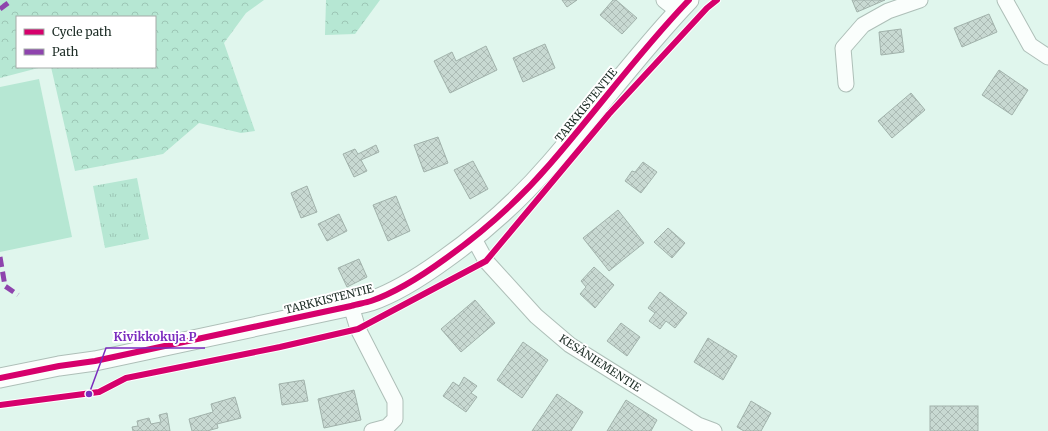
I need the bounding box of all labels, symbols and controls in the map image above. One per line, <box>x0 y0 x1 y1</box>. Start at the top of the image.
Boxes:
legend <box>16 16 156 68</box>
text: Cycle path <box>52 24 112 39</box>
text: Path <box>52 44 78 59</box>
street label: TARKKISTENTIE <box>552 65 620 145</box>
street label: TARKKISTENTIE <box>283 281 375 317</box>
callout: Kivikkokuja P <box>106 324 205 348</box>
text: Kivikkokuja P <box>113 329 197 344</box>
street label: KESÄNIEMENTIE <box>557 331 644 395</box>

